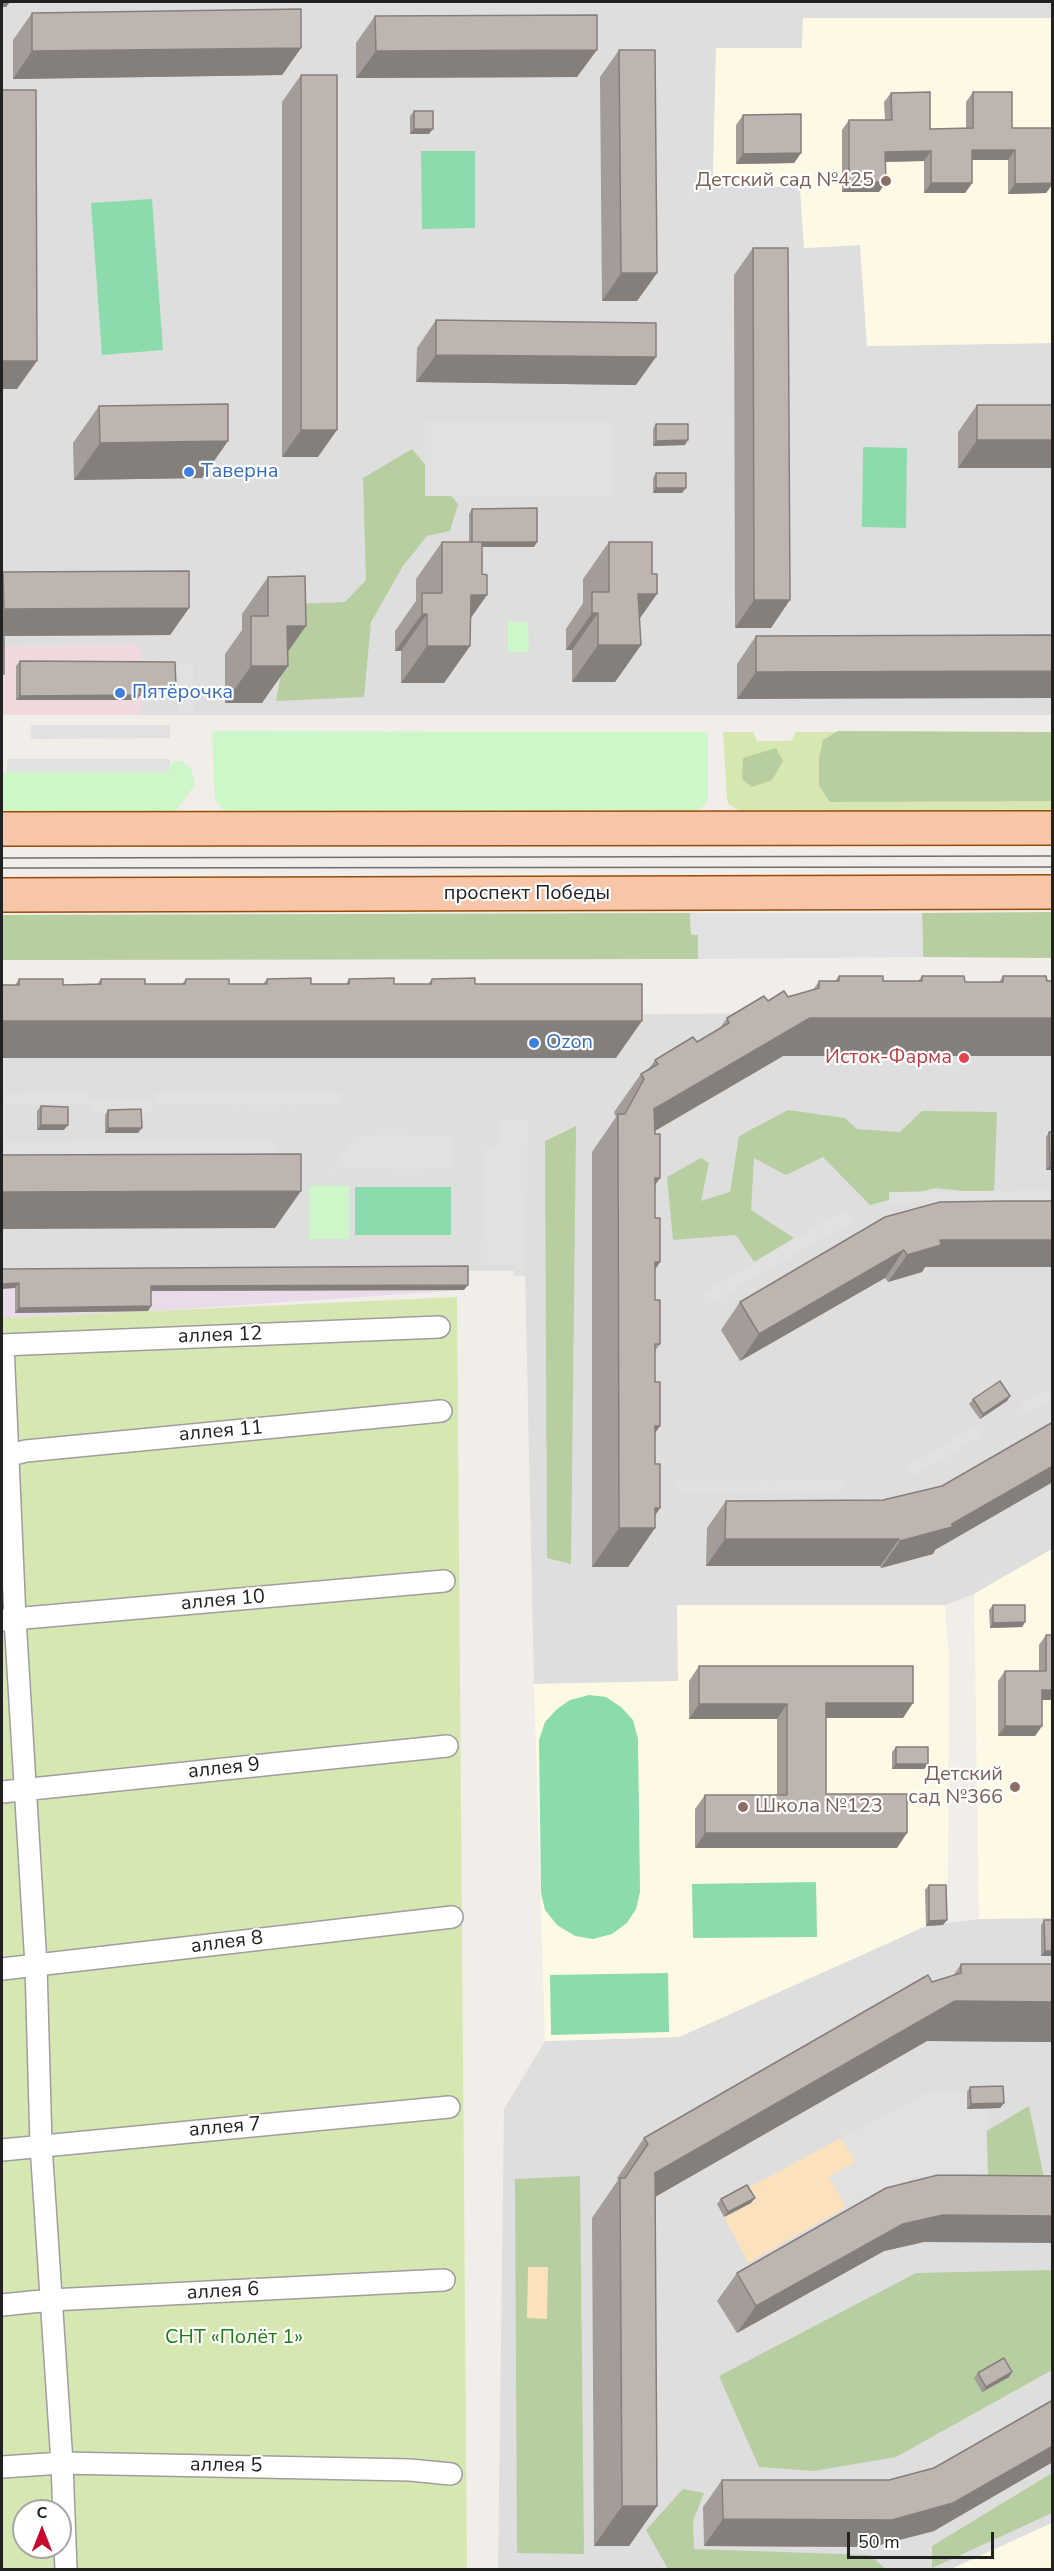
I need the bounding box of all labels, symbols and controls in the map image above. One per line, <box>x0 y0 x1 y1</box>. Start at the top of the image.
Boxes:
place label: Детский сад №425 <box>695 169 874 193</box>
marker: Детский сад №425 <box>879 174 893 188</box>
place label: Таверна <box>201 460 278 484</box>
marker: Таверна <box>182 465 196 479</box>
place label: Пятёрочка <box>132 681 233 705</box>
marker: Пятёрочка <box>113 686 127 700</box>
street label: проспект Победы <box>444 882 610 906</box>
place label: Ozon <box>546 1031 593 1055</box>
marker: Ozon <box>527 1036 541 1050</box>
place label: Исток-Фарма <box>825 1046 952 1070</box>
marker: Исток-Фарма <box>957 1051 971 1065</box>
street label: аллея 12 <box>177 1323 263 1349</box>
street label: аллея 11 <box>178 1416 264 1448</box>
street label: аллея 10 <box>180 1585 266 1617</box>
street label: аллея 9 <box>187 1753 261 1785</box>
place label: Детский сад №366 <box>908 1763 1003 1810</box>
marker: Детский сад №366 <box>1008 1780 1022 1794</box>
place label: Школа №123 <box>755 1795 883 1819</box>
marker: Школа №123 <box>736 1800 750 1814</box>
street label: аллея 8 <box>190 1927 264 1959</box>
street label: аллея 7 <box>188 2113 262 2143</box>
street label: аллея 6 <box>186 2278 260 2306</box>
park label: СНТ «Полёт 1» <box>165 2326 303 2350</box>
street label: аллея 5 <box>190 2453 262 2479</box>
north arrow <box>12 2499 72 2559</box>
text: С <box>37 2502 47 2524</box>
scale bar <box>850 2520 997 2558</box>
text: 50 m <box>858 2530 900 2554</box>

